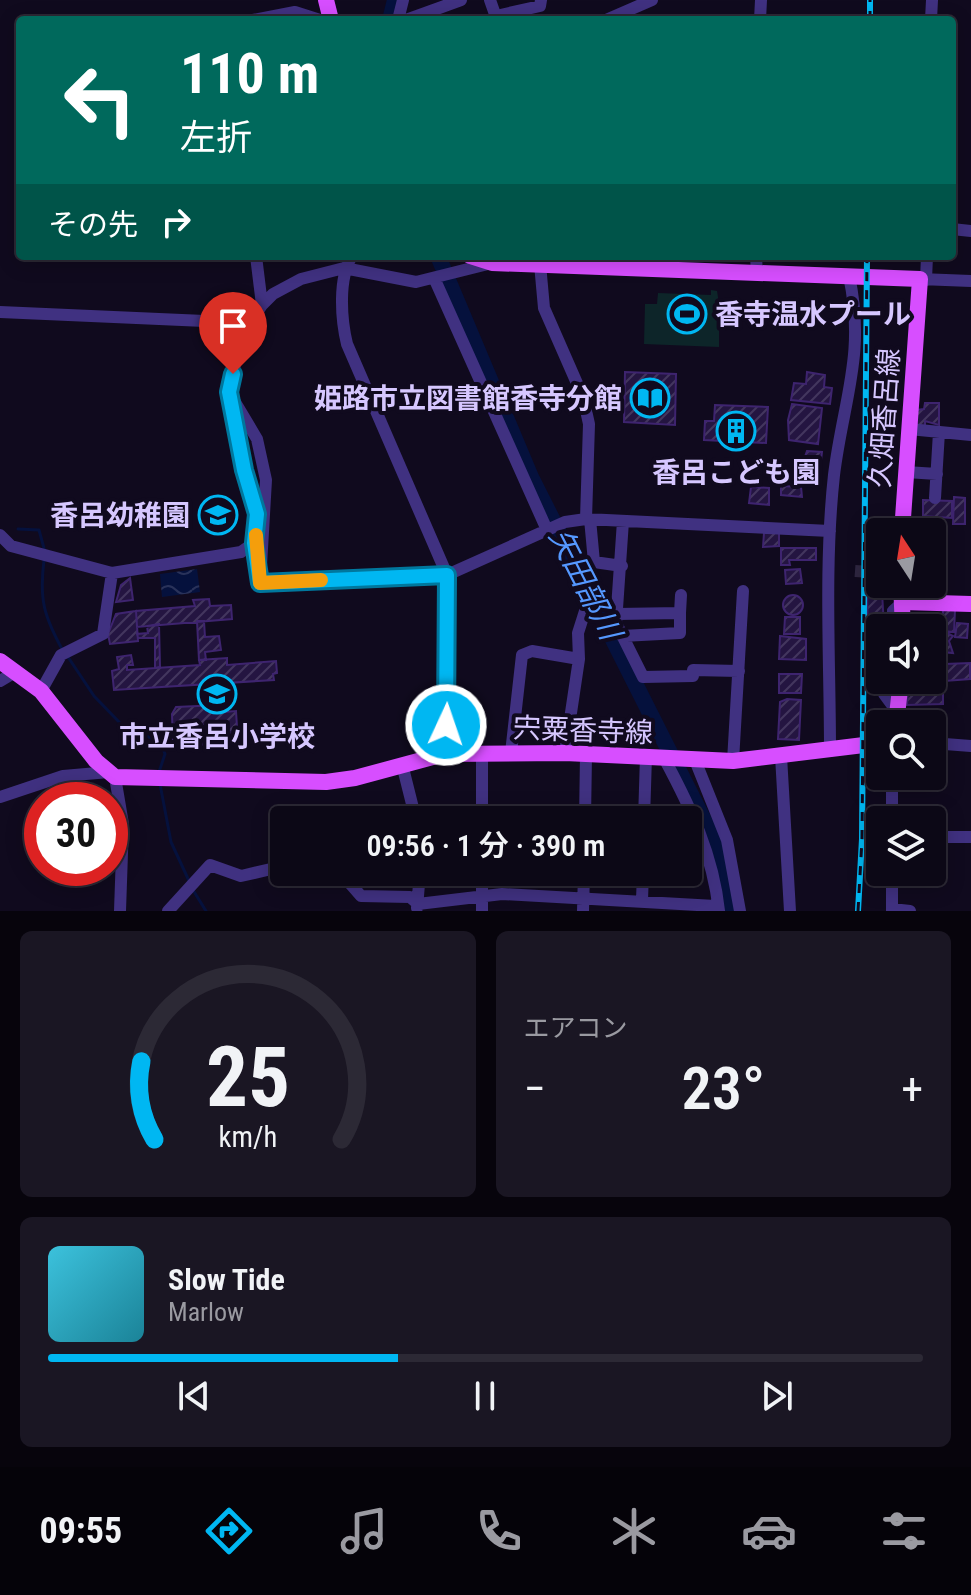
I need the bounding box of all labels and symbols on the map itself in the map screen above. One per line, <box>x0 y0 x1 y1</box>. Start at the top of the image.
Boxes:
pin <box>199 292 267 374</box>
sports icon: 香寺温水プール <box>666 293 708 335</box>
place label: 香寺温水プール <box>715 298 911 331</box>
street label: 久畑香呂線 <box>863 347 906 489</box>
library icon: 姫路市立図書館香寺分館 <box>629 377 671 419</box>
place label: 姫路市立図書館香寺分館 <box>314 382 622 415</box>
building icon: 香呂こども園 <box>715 410 757 452</box>
place label: 香呂こども園 <box>652 456 820 489</box>
school or university icon: 香呂幼稚園 <box>197 494 239 536</box>
place label: 香呂幼稚園 <box>50 499 190 532</box>
north arrow <box>866 518 946 598</box>
water label: 矢田部川 <box>543 522 630 648</box>
school or university icon: 市立香呂小学校 <box>196 673 238 715</box>
position arrow <box>404 683 488 767</box>
street label: 宍粟香寺線 <box>512 712 654 749</box>
place label: 市立香呂小学校 <box>119 720 315 753</box>
speed limit sign: 30 <box>24 782 128 886</box>

